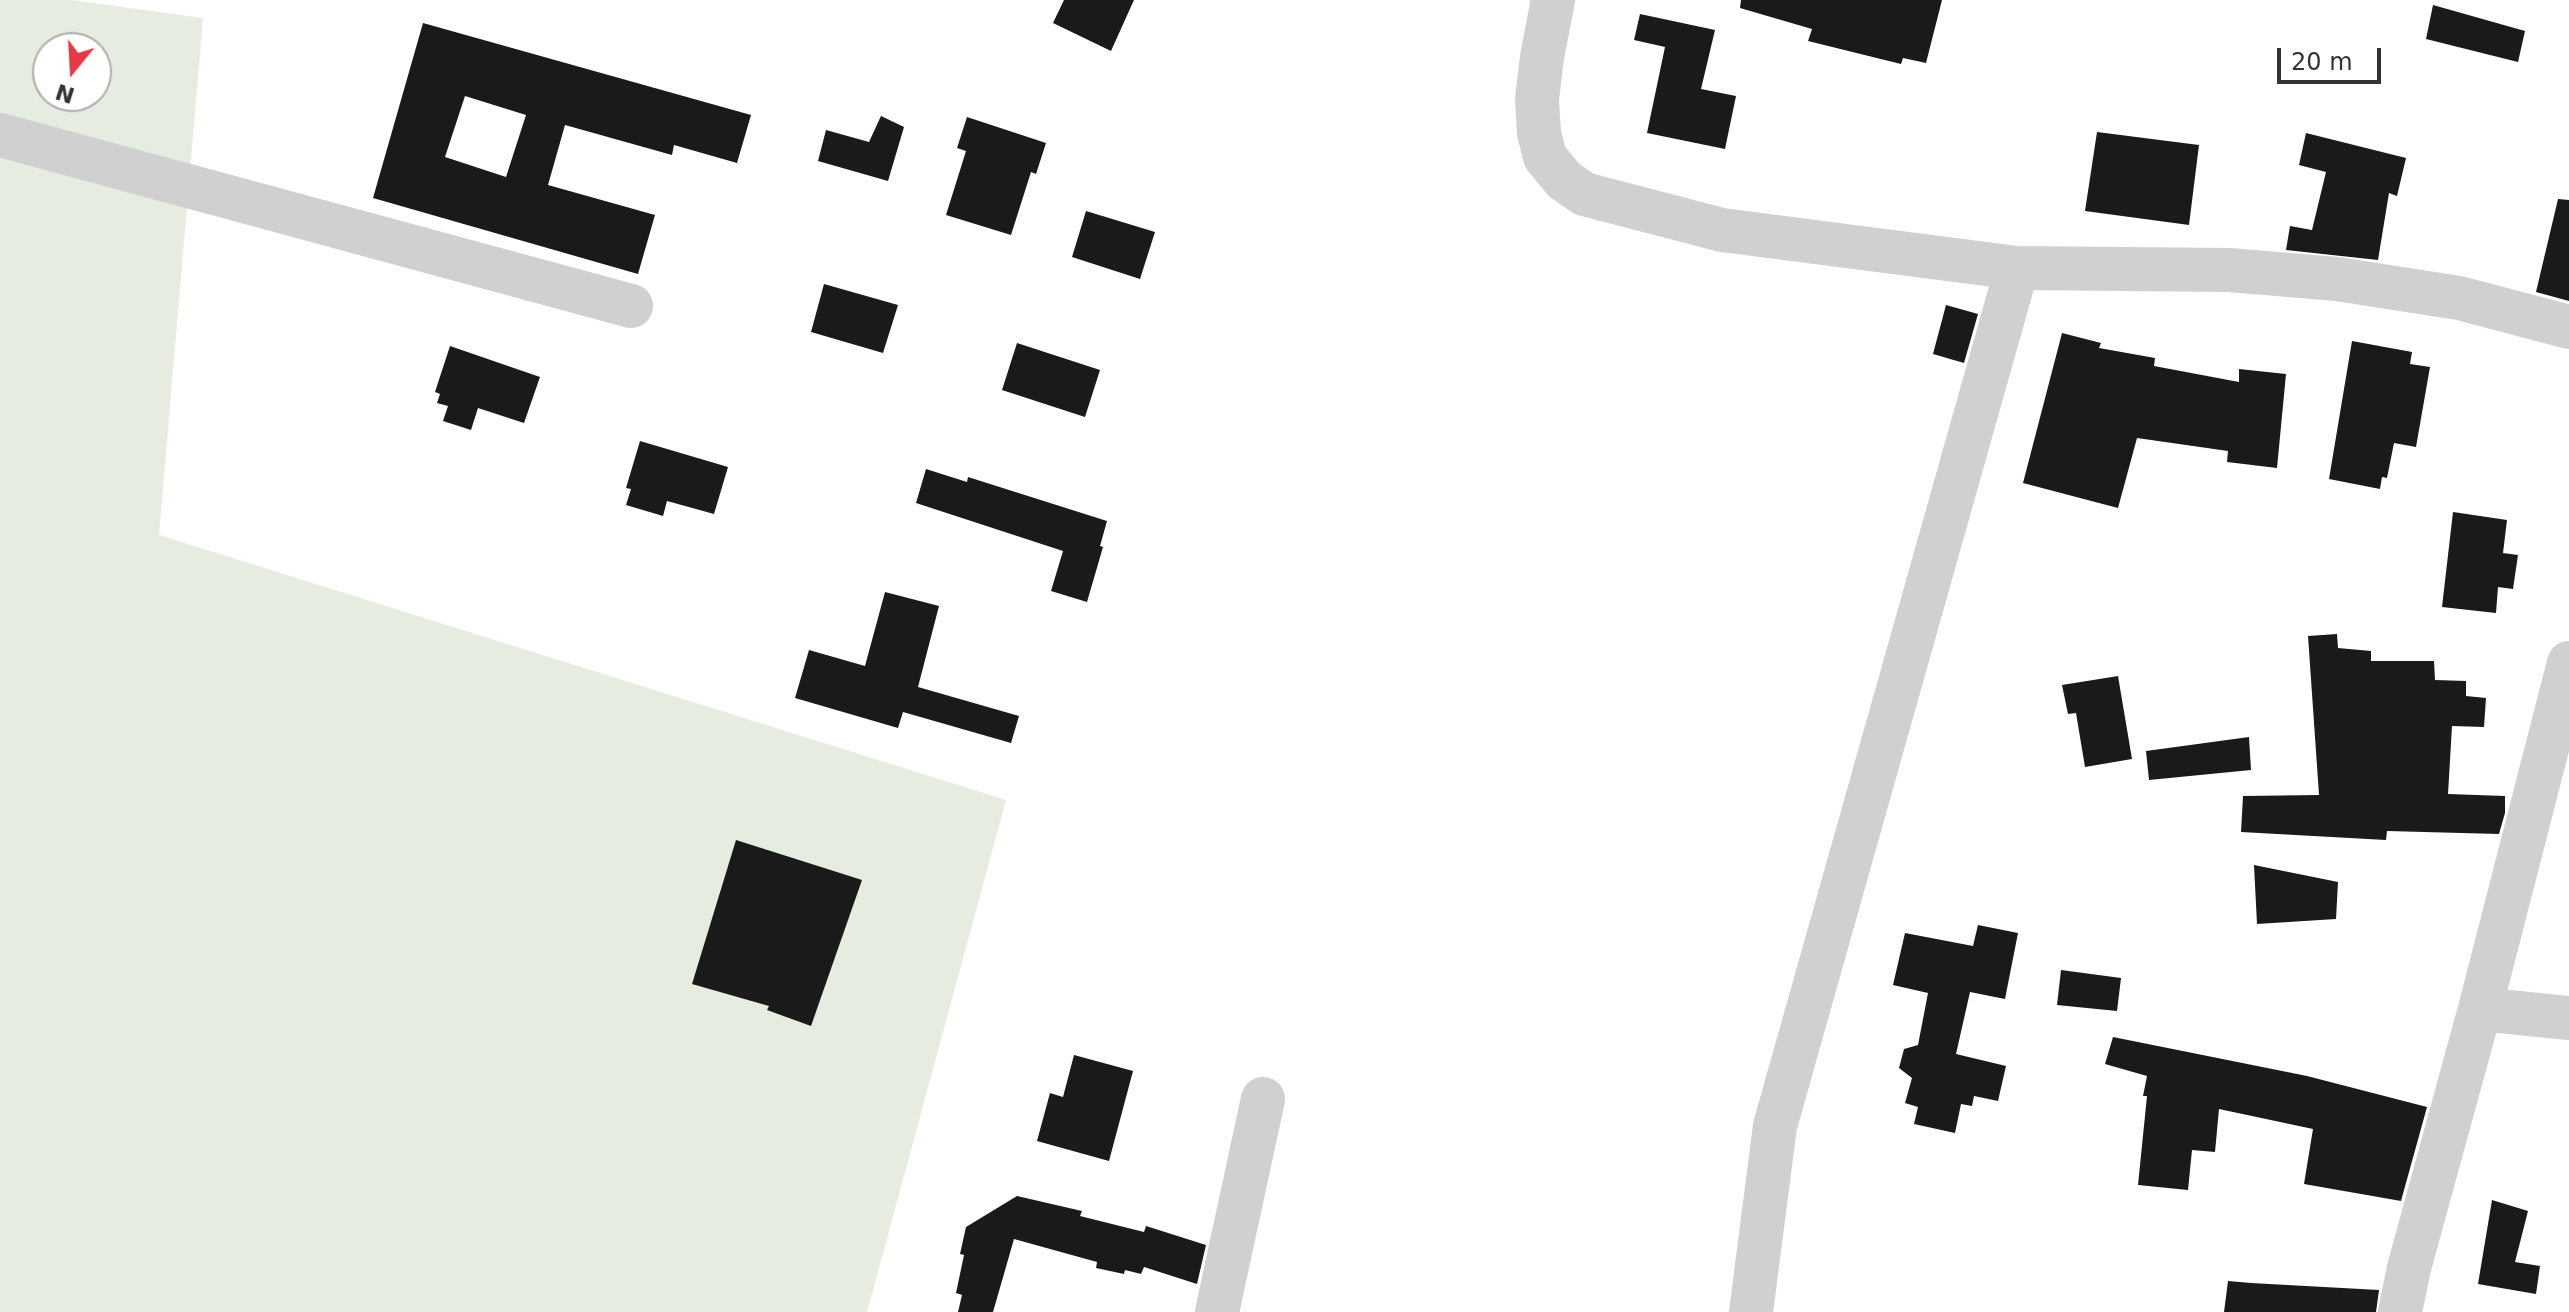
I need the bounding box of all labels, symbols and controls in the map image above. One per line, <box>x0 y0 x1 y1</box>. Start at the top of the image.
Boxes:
north arrow <box>32 32 112 112</box>
scale bar <box>2281 32 2385 82</box>
text: 20 m <box>2291 48 2353 76</box>
text: N <box>52 79 78 108</box>

